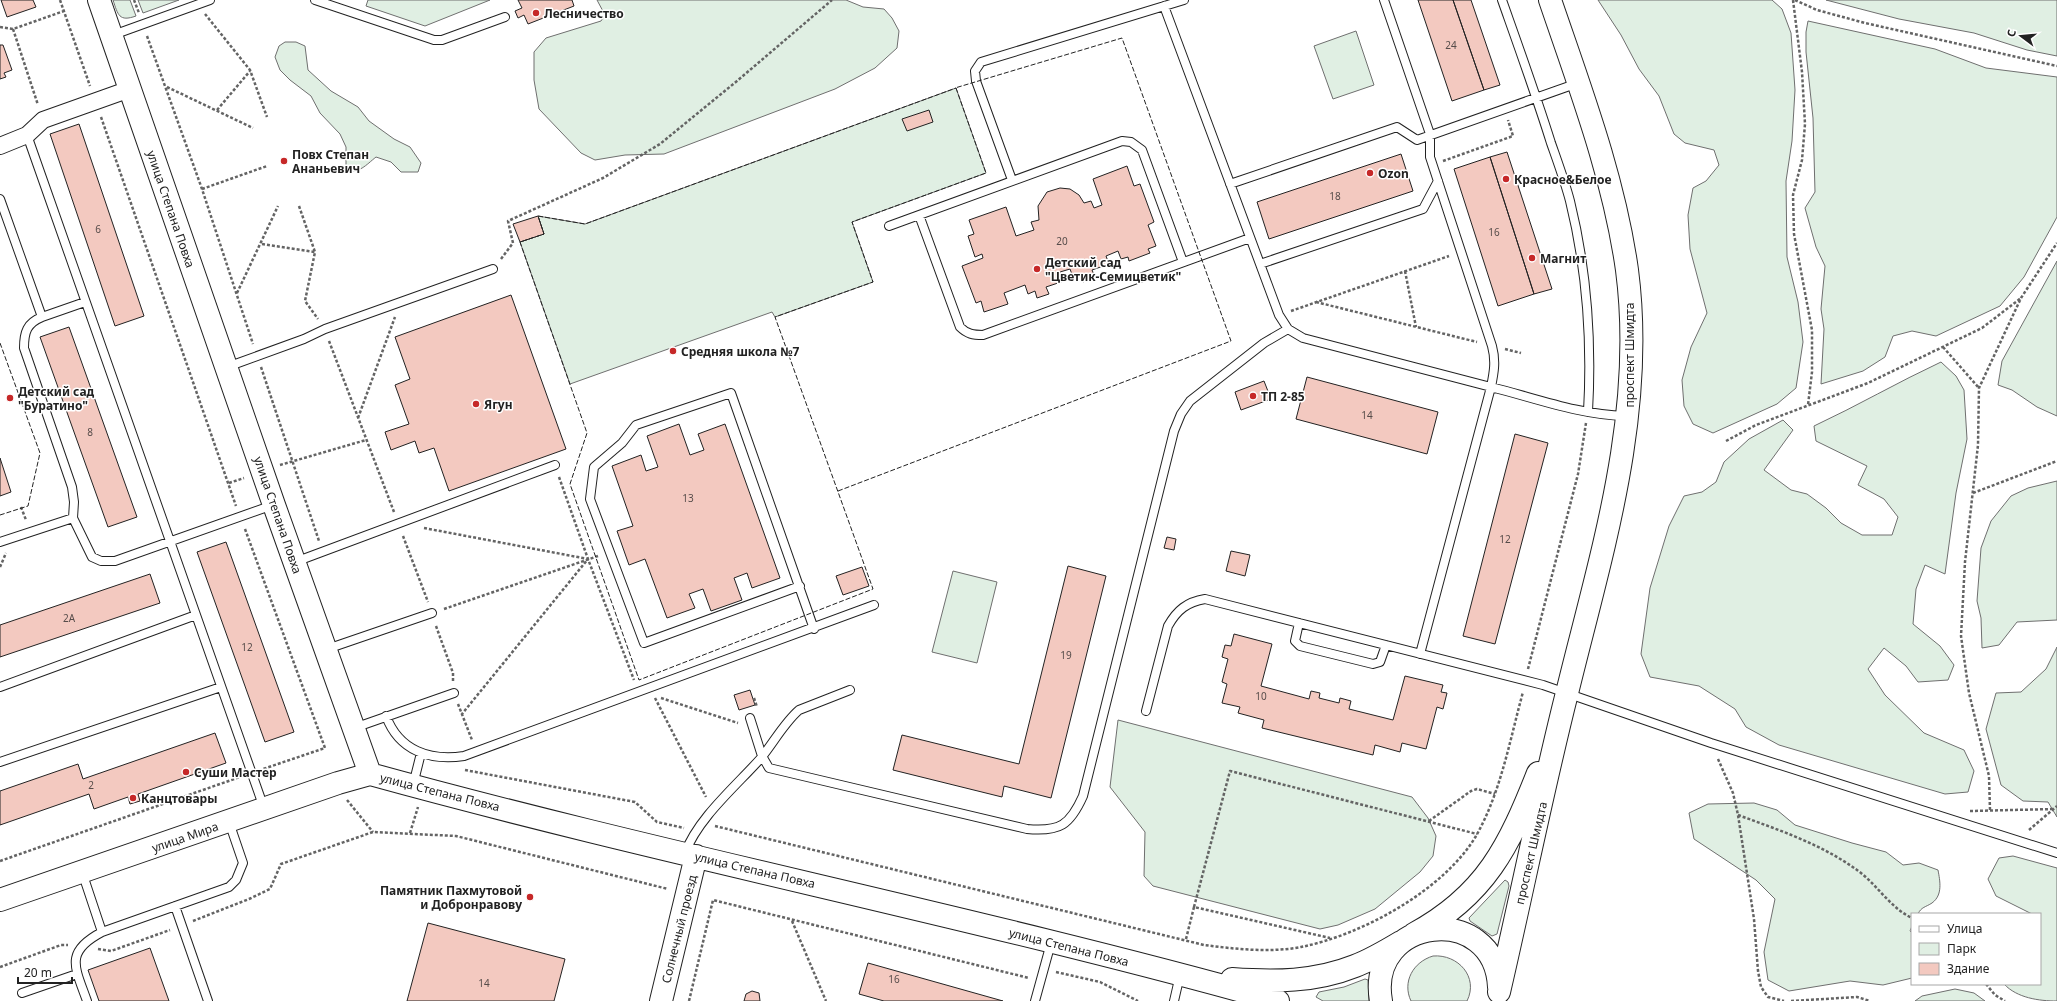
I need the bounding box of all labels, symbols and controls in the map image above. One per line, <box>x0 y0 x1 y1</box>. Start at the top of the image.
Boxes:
place label: Лесничество <box>544 5 624 22</box>
marker: Лесничество <box>531 8 541 18</box>
north arrow <box>2001 16 2041 56</box>
text: С <box>2003 28 2019 39</box>
house number: 24 <box>1445 38 1457 52</box>
place label: Повх Степан Ананьевич <box>292 146 369 177</box>
street label: улица Степана Повха <box>143 148 199 270</box>
marker: Повх Степан Ананьевич <box>279 156 289 166</box>
place label: Ozon <box>1378 165 1409 182</box>
marker: Ozon <box>1365 168 1375 178</box>
place label: Красное&Белое <box>1514 171 1611 188</box>
marker: Красное&Белое <box>1501 174 1511 184</box>
house number: 18 <box>1329 189 1341 203</box>
house number: 6 <box>95 222 101 236</box>
house number: 16 <box>1488 225 1500 239</box>
house number: 20 <box>1056 234 1068 248</box>
place label: Магнит <box>1540 250 1586 267</box>
marker: Магнит <box>1527 253 1537 263</box>
place label: Детский сад "Цветик-Семицветик" <box>1045 254 1181 285</box>
marker: Детский сад "Цветик-Семицветик" <box>1032 264 1042 274</box>
street label: проспект Шмидта <box>1621 302 1638 408</box>
place label: Средняя школа №7 <box>681 343 800 360</box>
marker: Средняя школа №7 <box>668 346 678 356</box>
place label: Детский сад "Буратино" <box>18 383 95 414</box>
place label: ТП 2-85 <box>1261 388 1305 405</box>
marker: ТП 2-85 <box>1248 391 1258 401</box>
marker: Детский сад "Буратино" <box>5 393 15 403</box>
place label: Ягун <box>484 396 513 413</box>
marker: Ягун <box>471 399 481 409</box>
house number: 14 <box>1361 408 1373 422</box>
house number: 8 <box>87 425 93 439</box>
street label: улица Степана Повха <box>250 454 306 576</box>
house number: 13 <box>682 491 694 505</box>
house number: 12 <box>1499 532 1511 546</box>
house number: 2А <box>63 611 76 625</box>
house number: 12 <box>241 640 253 654</box>
house number: 19 <box>1060 648 1072 662</box>
house number: 10 <box>1255 689 1267 703</box>
place label: Суши Мастер <box>194 764 277 781</box>
marker: Суши Мастер <box>181 767 191 777</box>
street label: улица Степана Повха <box>378 769 502 815</box>
house number: 2 <box>88 778 94 792</box>
place label: Канцтовары <box>141 790 217 807</box>
marker: Канцтовары <box>128 793 138 803</box>
street label: проспект Шмидта <box>1511 800 1551 906</box>
street label: улица Мира <box>149 818 221 856</box>
street label: улица Степана Повха <box>693 848 817 892</box>
street label: Солнечный проезд <box>657 872 701 985</box>
place label: Памятник Пахмутовой и Добронравову <box>380 882 522 913</box>
marker: Памятник Пахмутовой и Добронравову <box>525 892 535 902</box>
legend <box>1911 913 2041 985</box>
text: Улица <box>1947 920 1982 937</box>
street label: улица Степана Повха <box>1007 924 1131 970</box>
text: Парк <box>1947 940 1977 957</box>
scale bar <box>18 959 72 985</box>
text: Здание <box>1947 960 1990 977</box>
text: 20 m <box>24 964 52 981</box>
house number: 16 <box>888 972 900 986</box>
house number: 14 <box>478 976 490 990</box>

